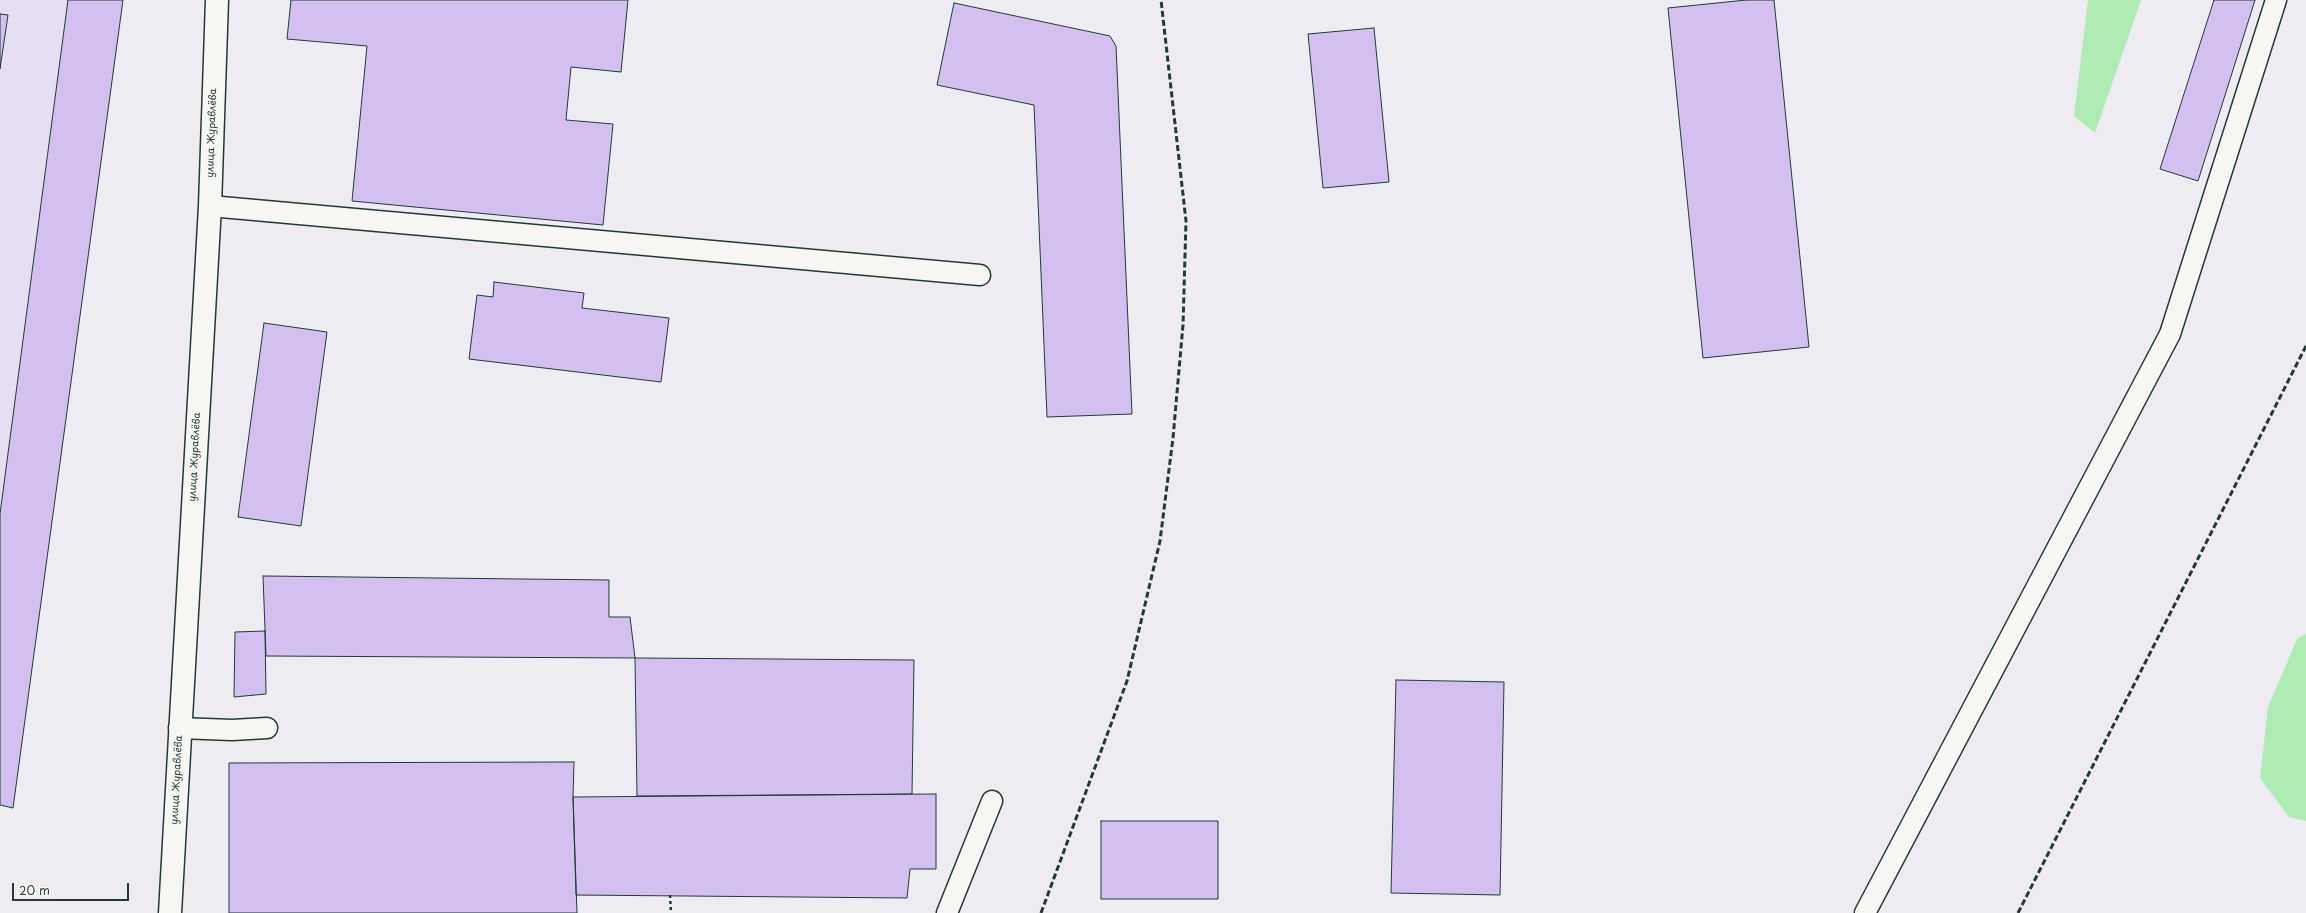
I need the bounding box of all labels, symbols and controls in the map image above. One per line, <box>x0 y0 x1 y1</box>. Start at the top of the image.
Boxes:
street label: улица Журавлёва <box>204 88 220 178</box>
street label: улица Журавлёва <box>187 412 203 502</box>
street label: улица Журавлёва <box>169 735 185 825</box>
scale bar <box>14 875 131 901</box>
text: 20 m <box>19 881 50 899</box>

